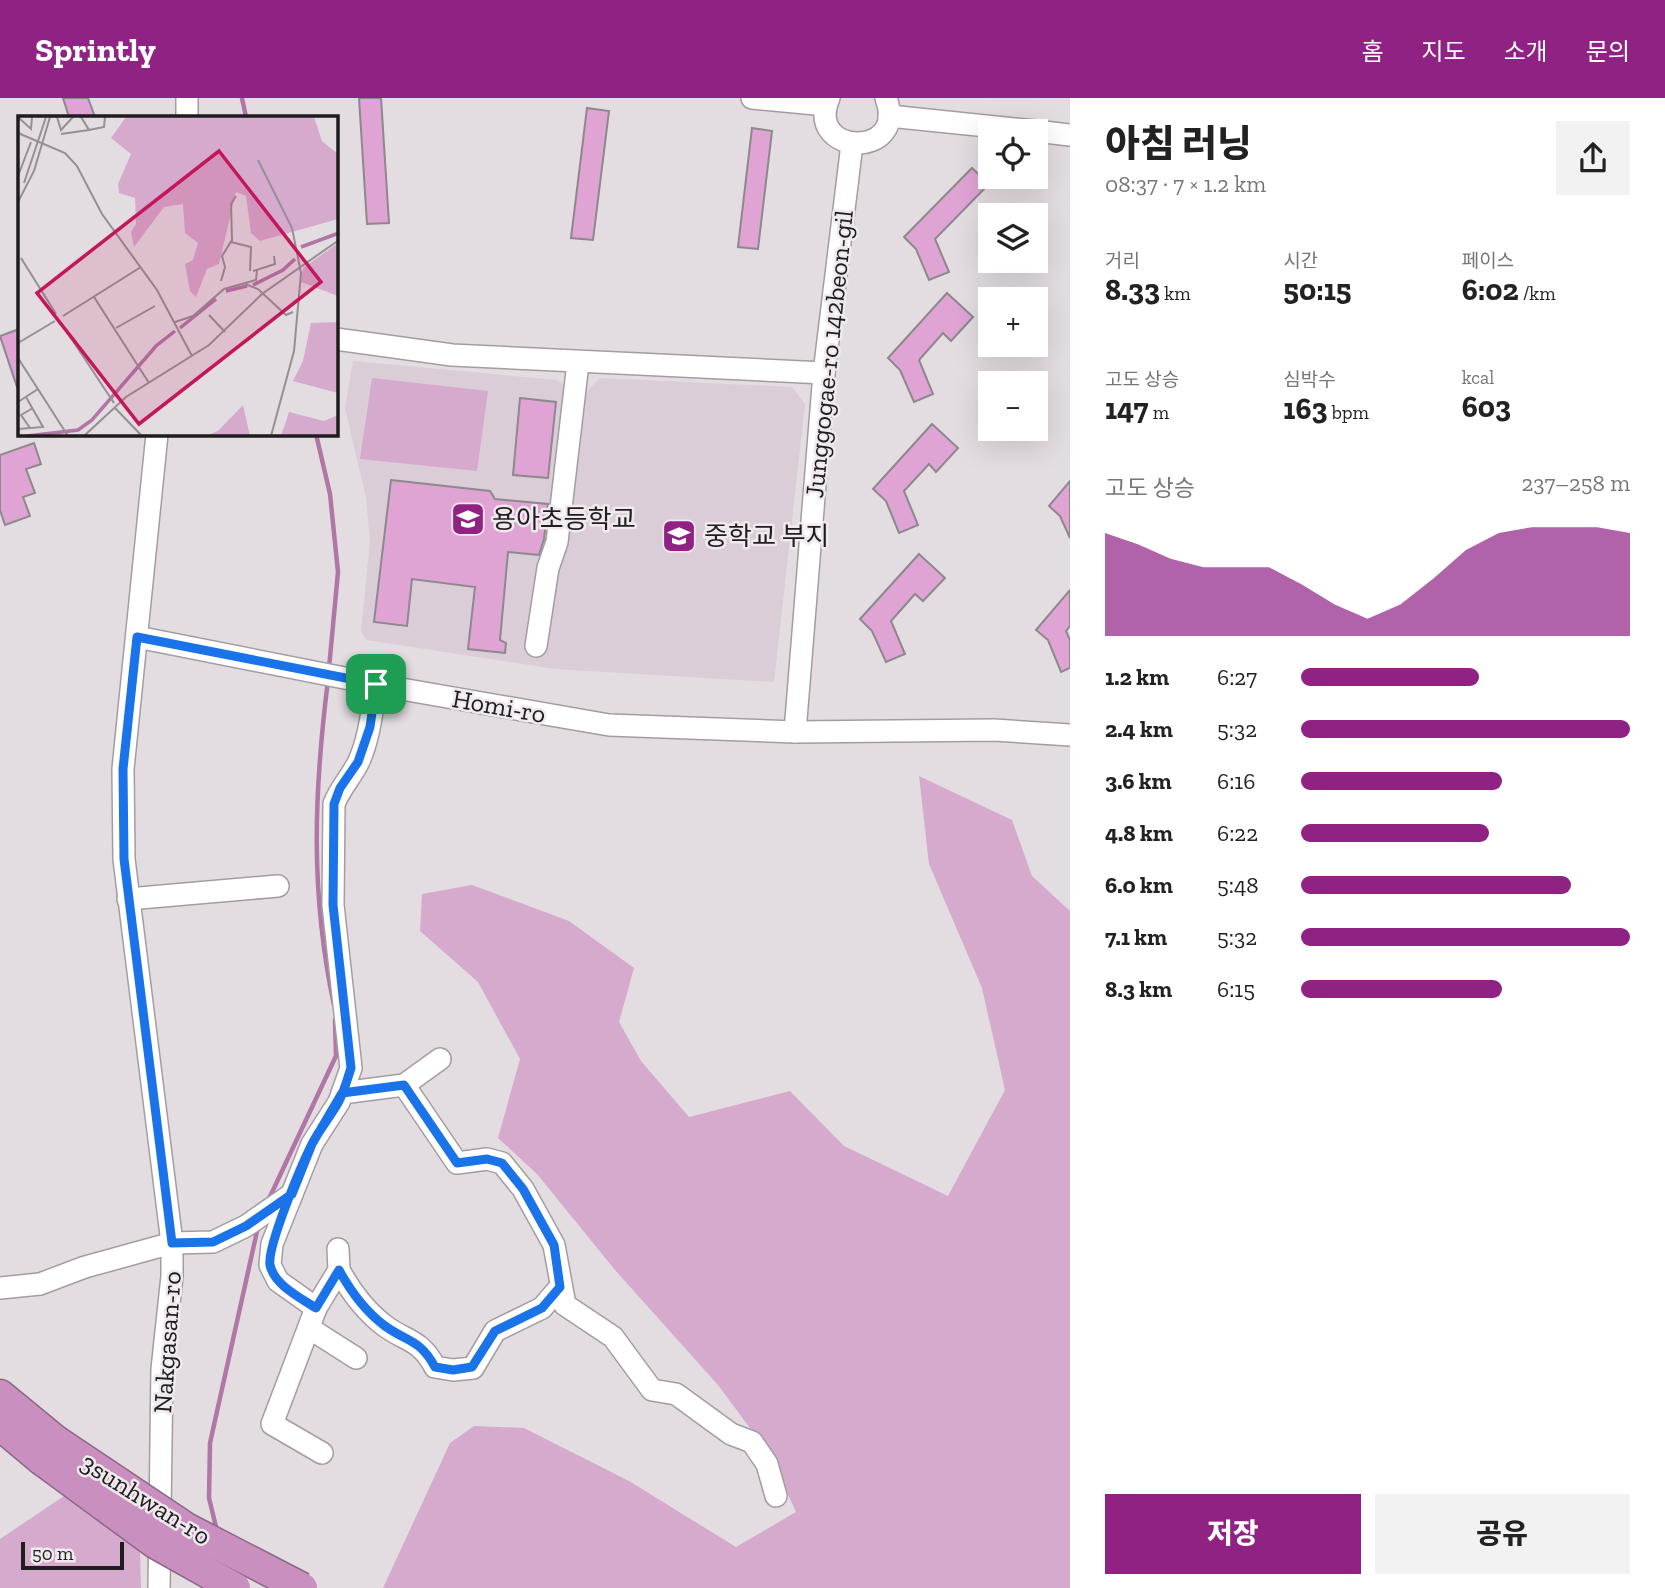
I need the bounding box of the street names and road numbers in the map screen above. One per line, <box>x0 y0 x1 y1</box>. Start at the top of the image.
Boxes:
street label: Junggogae-ro 142beon-gil <box>798 208 860 500</box>
street label: Homi-ro <box>450 682 548 730</box>
street label: Nakgasan-ro <box>146 1270 188 1414</box>
street label: 3sunhwan-ro <box>75 1446 217 1552</box>

